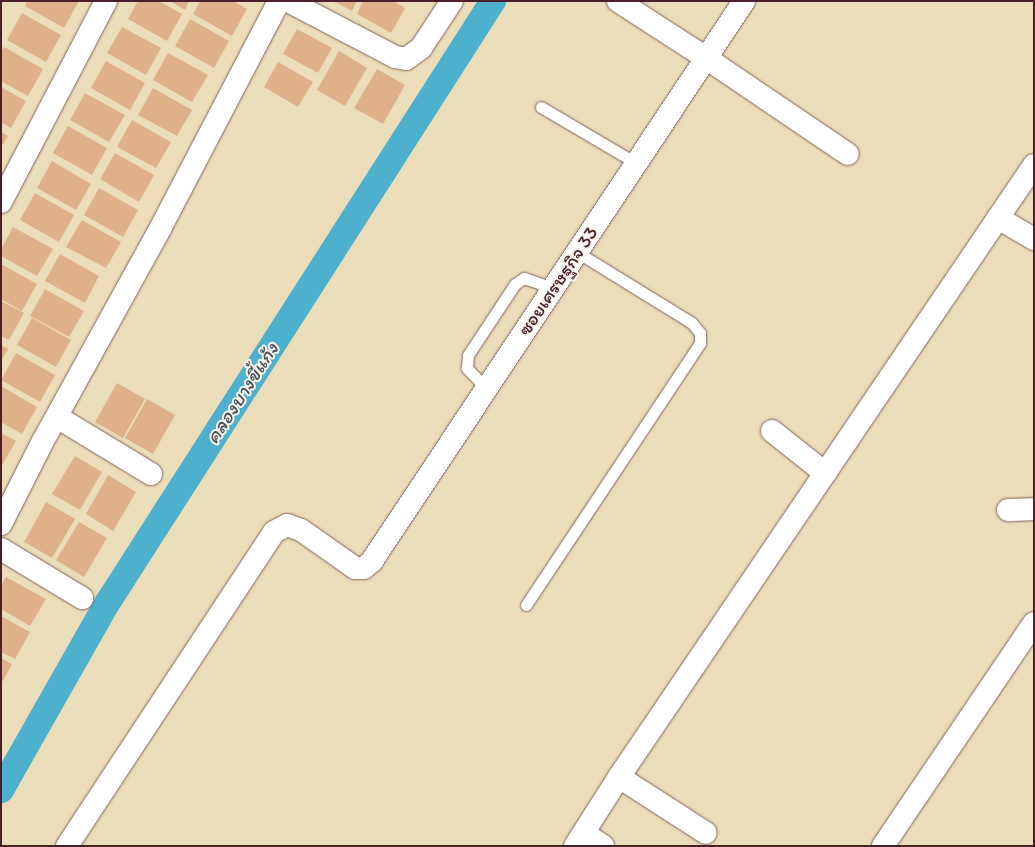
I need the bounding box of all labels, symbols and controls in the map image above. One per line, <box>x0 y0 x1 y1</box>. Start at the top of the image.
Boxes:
street label: ซอยเศรษฐกิจ 33 <box>513 222 603 340</box>
water label: คลองบางขี้แก้ง <box>200 338 284 448</box>

